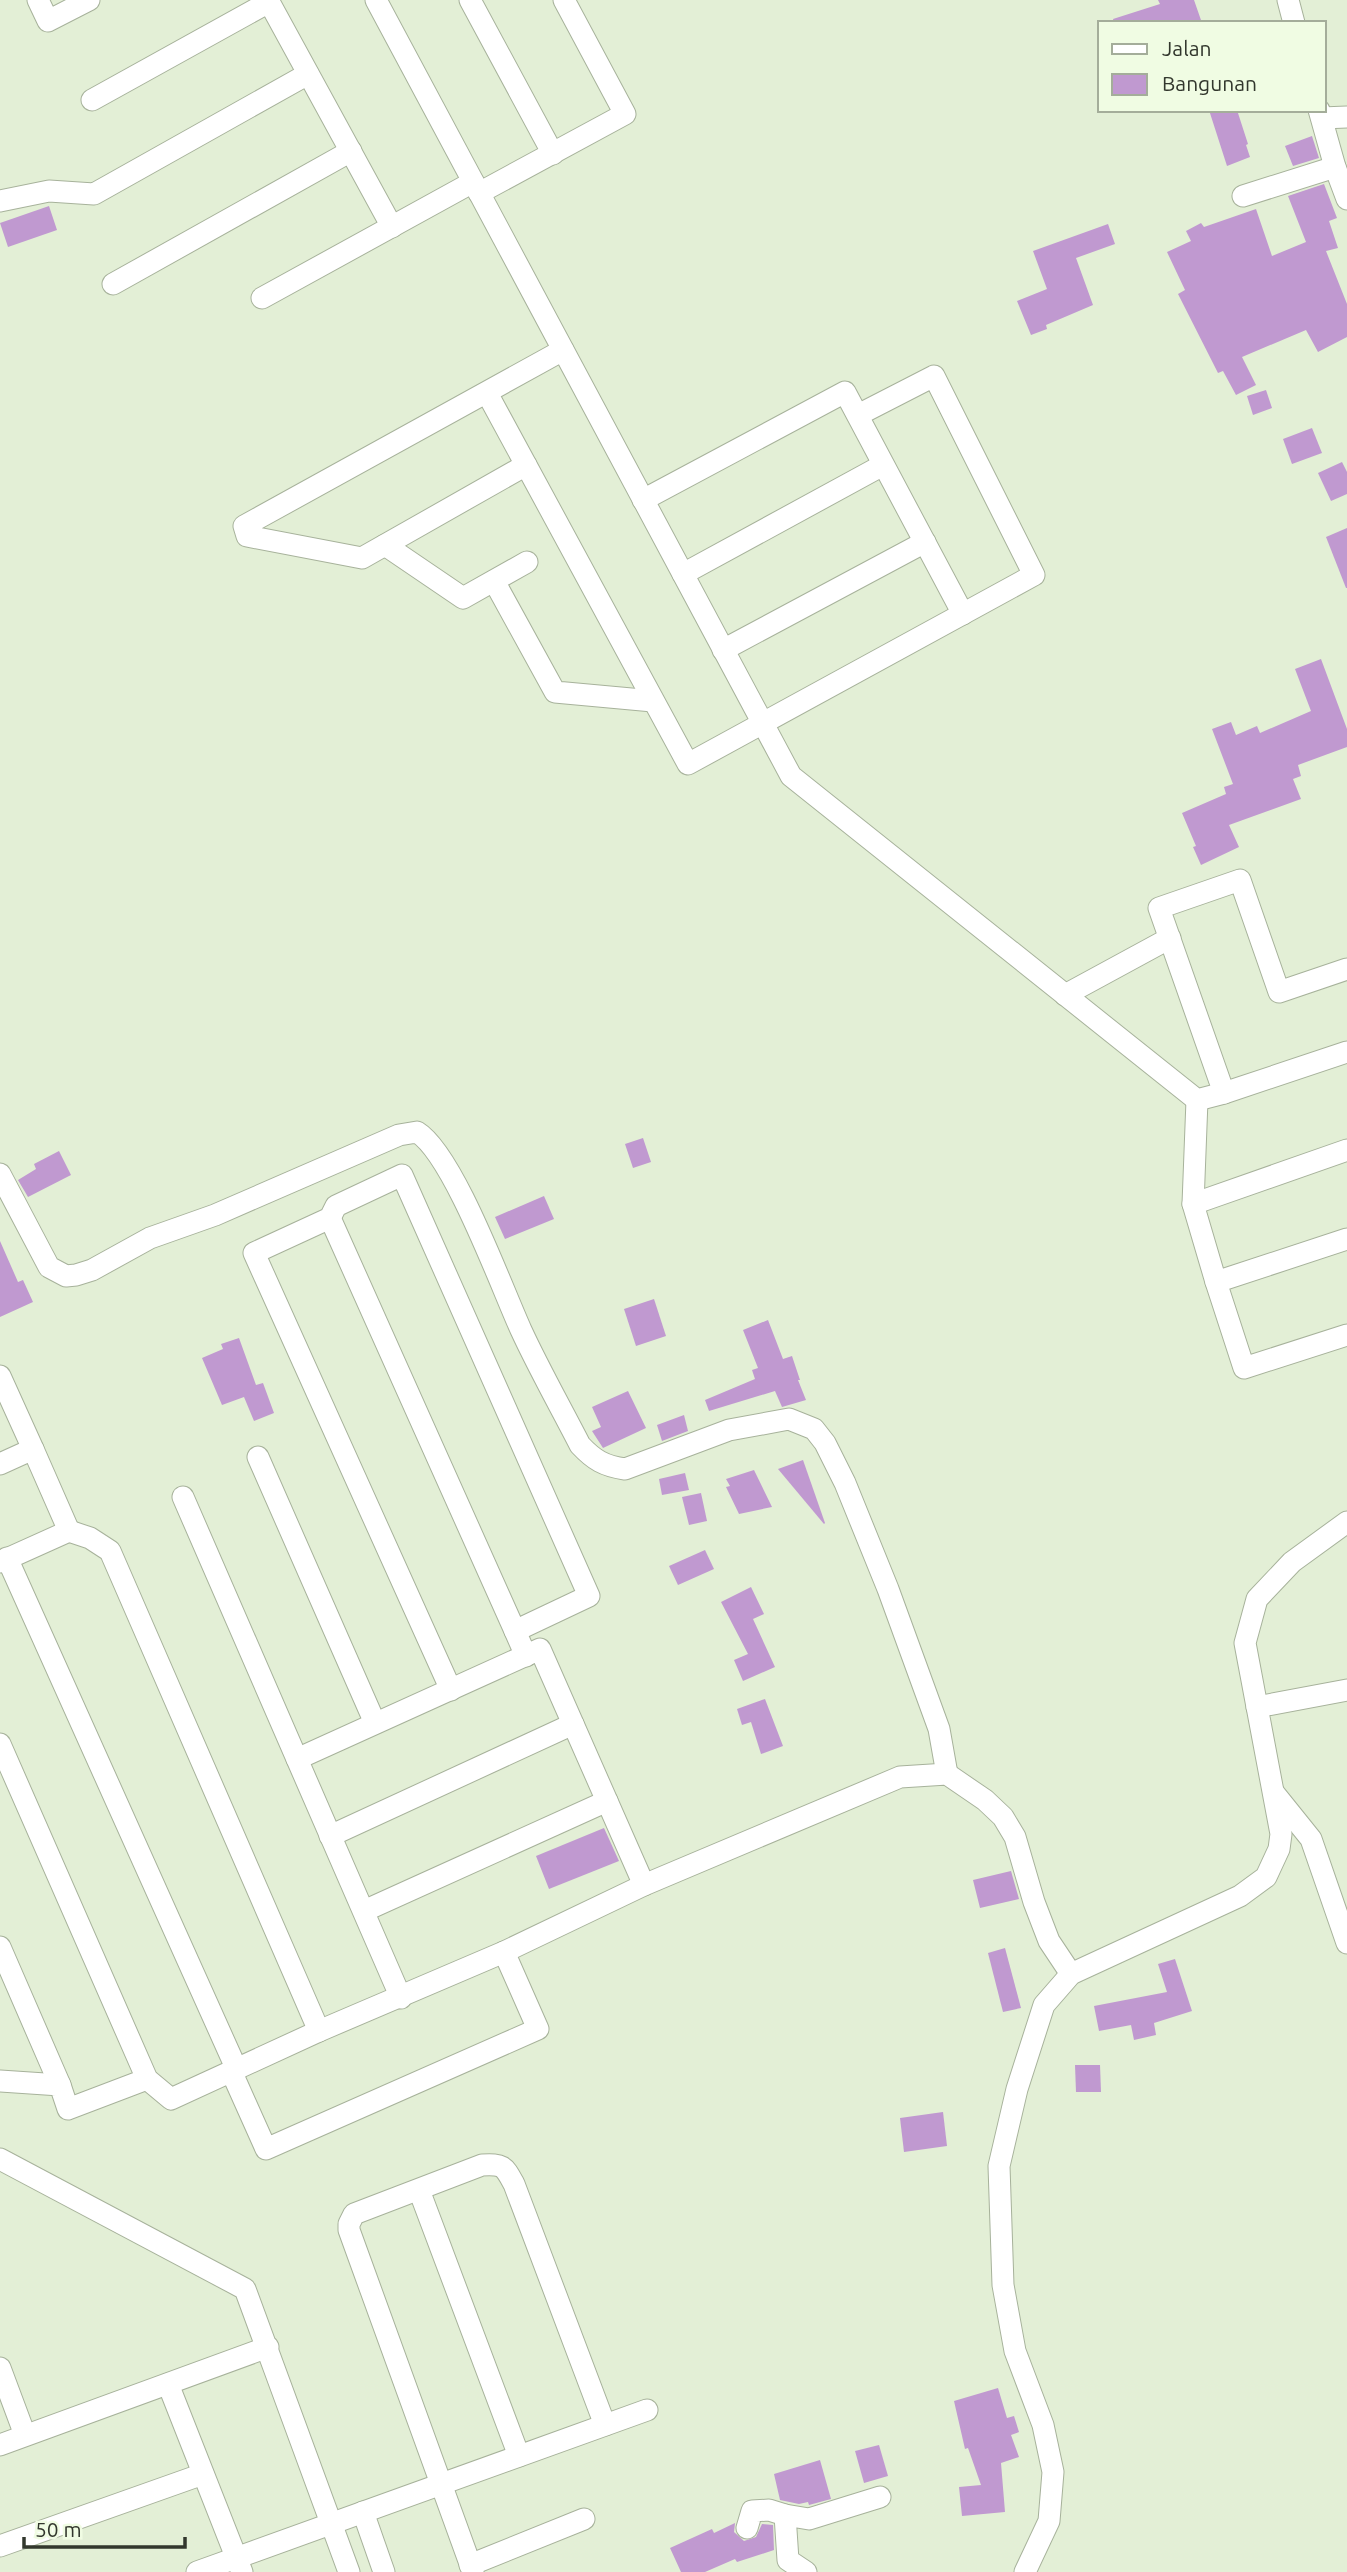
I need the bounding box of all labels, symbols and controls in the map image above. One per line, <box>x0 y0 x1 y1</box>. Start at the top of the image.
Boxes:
legend <box>1098 21 1326 112</box>
text: Jalan <box>1162 36 1211 60</box>
text: Bangunan <box>1162 71 1257 95</box>
scale bar <box>24 2506 186 2550</box>
text: 50 m <box>35 2517 82 2541</box>

